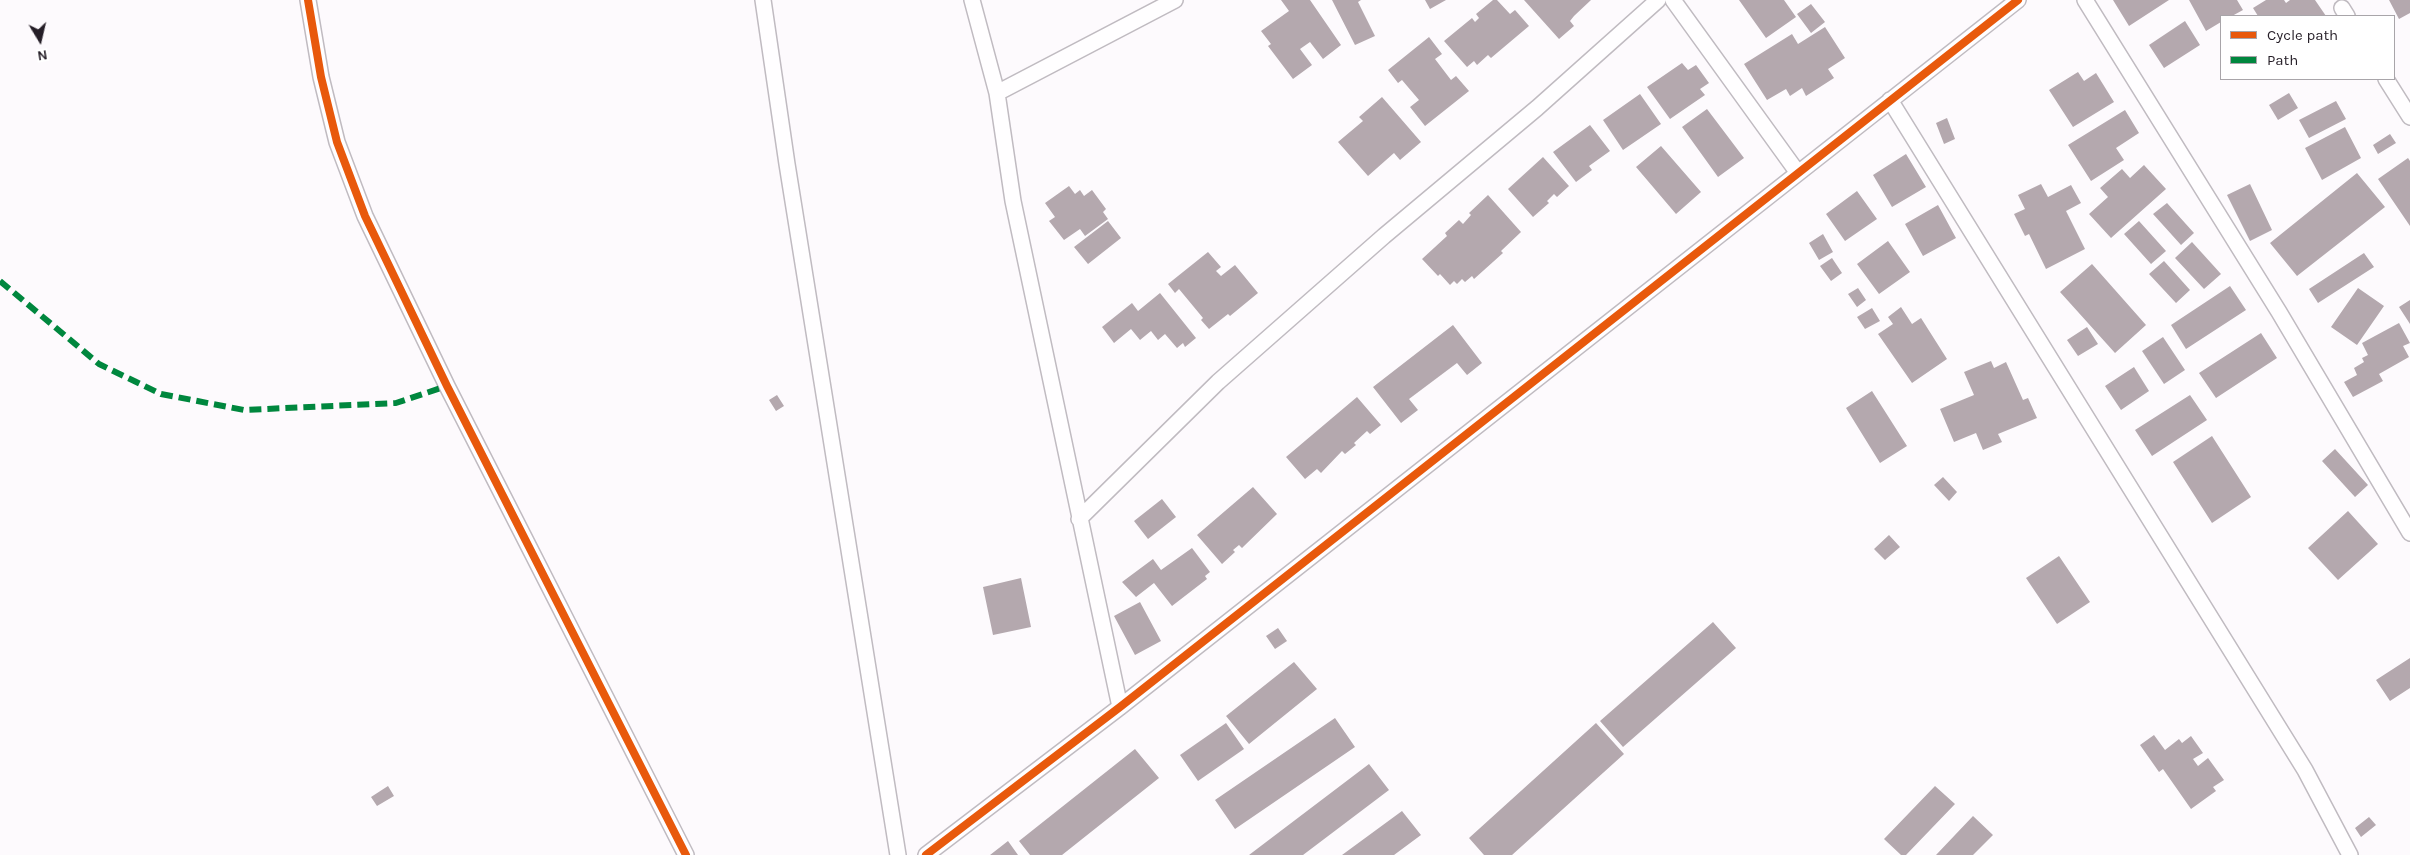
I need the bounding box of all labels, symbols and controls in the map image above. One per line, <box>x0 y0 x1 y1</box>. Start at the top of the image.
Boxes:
north arrow <box>15 15 65 65</box>
legend <box>2220 15 2395 80</box>
text: Cycle path <box>2267 26 2338 44</box>
text: N <box>36 46 49 64</box>
text: Path <box>2267 51 2298 69</box>

